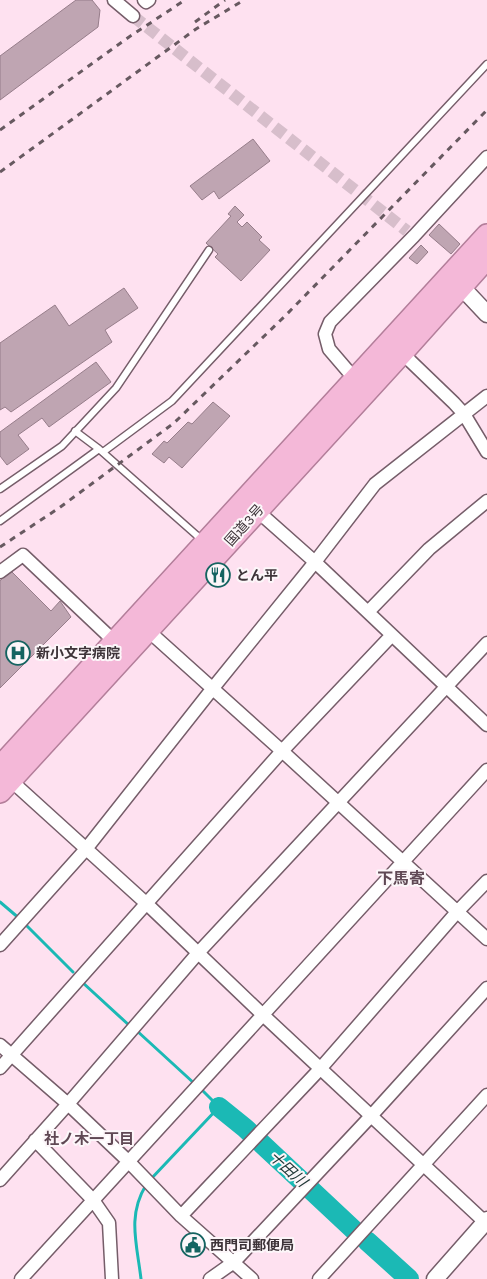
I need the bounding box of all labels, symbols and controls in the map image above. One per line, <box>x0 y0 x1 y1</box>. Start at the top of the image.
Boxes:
street label: 国道3号 <box>221 501 268 550</box>
restaurant icon: とん平 <box>205 562 231 588</box>
place label: とん平 <box>236 567 278 584</box>
hospital icon: 新小文字病院 <box>5 640 31 666</box>
place label: 新小文字病院 <box>36 645 120 662</box>
district label: 下馬寄 <box>377 869 425 888</box>
district label: 社ノ木一丁目 <box>44 1130 134 1148</box>
water label: 十田川 <box>265 1147 312 1192</box>
public building icon: 西門司郵便局 <box>180 1232 206 1258</box>
place label: 西門司郵便局 <box>210 1237 294 1254</box>

